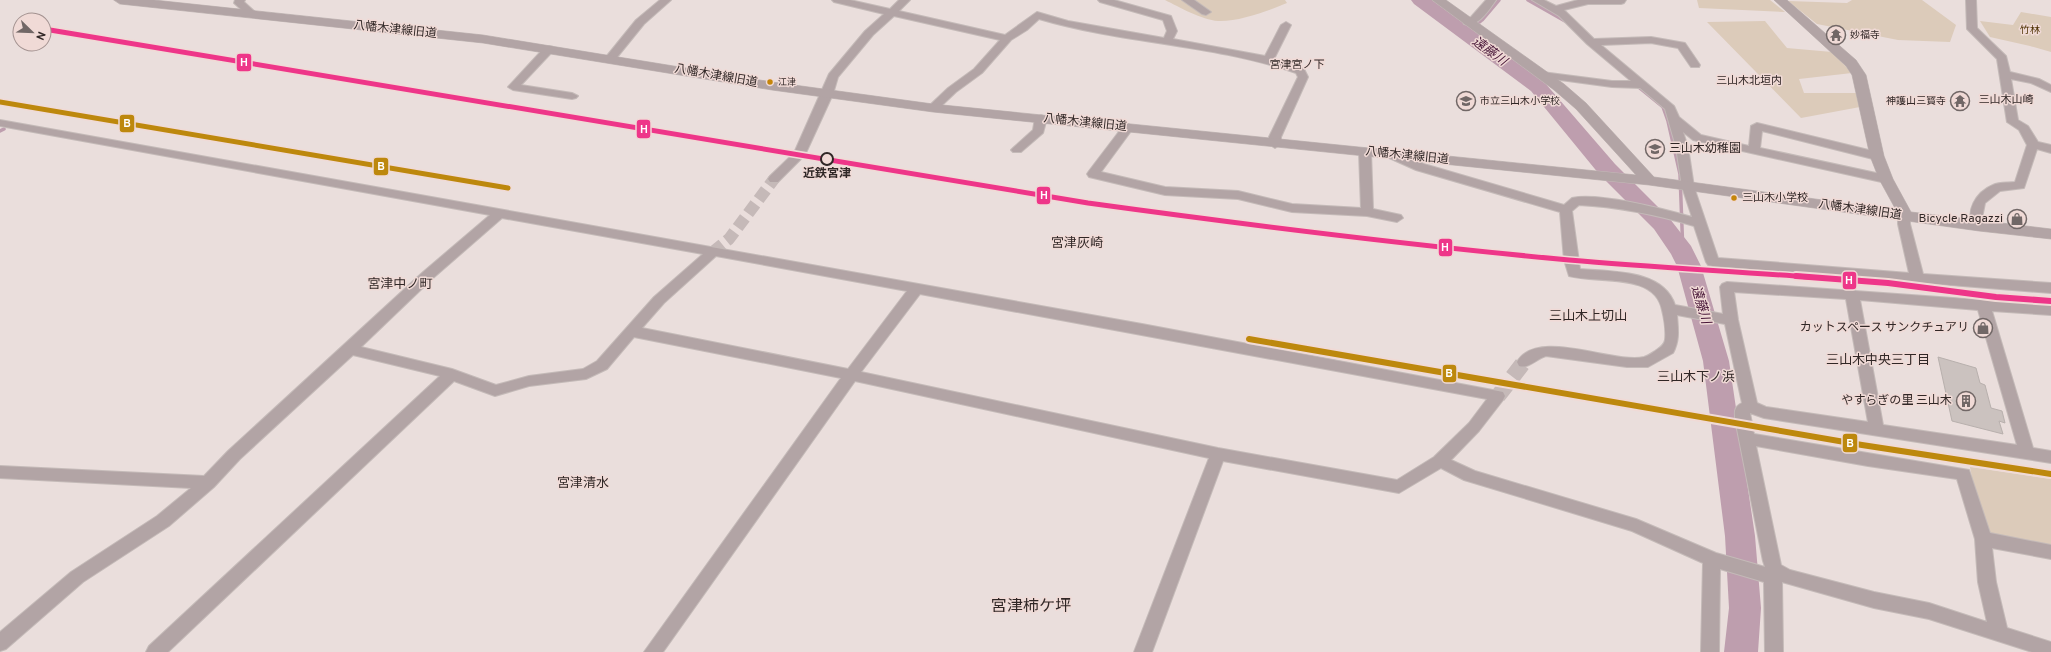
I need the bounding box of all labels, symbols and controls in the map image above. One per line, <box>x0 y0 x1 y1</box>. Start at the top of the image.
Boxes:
north arrow <box>12 12 52 52</box>
street label: 八幡木津線旧道 <box>352 18 438 42</box>
temple icon: 妙福寺 <box>1825 24 1847 46</box>
park label: 竹林 <box>2020 24 2040 37</box>
text: N <box>32 29 48 42</box>
place label: 妙福寺 <box>1850 29 1880 42</box>
water label: 遠藤川 <box>1469 34 1511 71</box>
line badge: H <box>236 53 252 72</box>
text: H <box>240 56 248 70</box>
district label: 宮津宮ノ下 <box>1270 58 1325 72</box>
street label: 八幡木津線旧道 <box>673 61 759 91</box>
district label: 三山木北垣内 <box>1716 74 1782 88</box>
marker: 江津 <box>765 77 775 87</box>
place label: 江津 <box>778 77 796 88</box>
school or university icon: 市立三山木小学校 <box>1455 90 1477 112</box>
temple icon: 神護山三寳寺 <box>1949 90 1971 112</box>
district label: 三山木山崎 <box>1979 93 2034 107</box>
place label: 市立三山木小学校 <box>1480 95 1560 108</box>
place label: 神護山三寳寺 <box>1886 95 1946 108</box>
street label: 八幡木津線旧道 <box>1042 111 1128 135</box>
line badge: B <box>119 114 135 133</box>
text: B <box>123 117 131 131</box>
line badge: H <box>636 119 651 139</box>
text: H <box>640 123 648 137</box>
school or university icon: 三山木幼稚園 <box>1644 138 1666 160</box>
place label: 三山木幼稚園 <box>1669 141 1741 157</box>
street label: 八幡木津線旧道 <box>1364 144 1450 168</box>
marker: 近鉄宮津 <box>820 152 834 166</box>
line badge: B <box>373 157 389 176</box>
text: B <box>377 160 385 174</box>
place label: 近鉄宮津 <box>803 166 851 182</box>
line badge: H <box>1036 186 1051 205</box>
text: H <box>1040 189 1048 203</box>
place label: 三山木小学校 <box>1742 191 1808 205</box>
marker: 三山木小学校 <box>1729 193 1739 203</box>
street label: 八幡木津線旧道 <box>1817 196 1903 224</box>
shop icon: Bicycle Ragazzi <box>2006 208 2028 230</box>
place label: Bicycle Ragazzi <box>1919 211 2003 227</box>
district label: 宮津灰崎 <box>1051 236 1103 252</box>
line badge: H <box>1438 238 1453 257</box>
text: H <box>1441 241 1449 255</box>
line badge: H <box>1842 271 1857 290</box>
text: H <box>1845 274 1853 288</box>
district label: 宮津中ノ町 <box>367 277 433 293</box>
water label: 遠藤川 <box>1687 284 1714 328</box>
district label: 三山木上切山 <box>1549 309 1627 325</box>
shop icon: カットスペース サンクチュアリ <box>1972 317 1994 339</box>
place label: カットスペース サンクチュアリ <box>1800 320 1969 336</box>
district label: 三山木中央三丁目 <box>1826 353 1930 369</box>
line badge: B <box>1442 364 1457 383</box>
text: B <box>1445 367 1453 381</box>
district label: 三山木下ノ浜 <box>1657 370 1735 386</box>
building icon: やすらぎの里 三山木 <box>1955 390 1977 412</box>
place label: やすらぎの里 三山木 <box>1841 393 1952 409</box>
line badge: B <box>1842 433 1858 453</box>
text: B <box>1846 437 1854 451</box>
district label: 宮津清水 <box>557 476 609 492</box>
district label: 宮津柿ケ坪 <box>991 597 1071 617</box>

